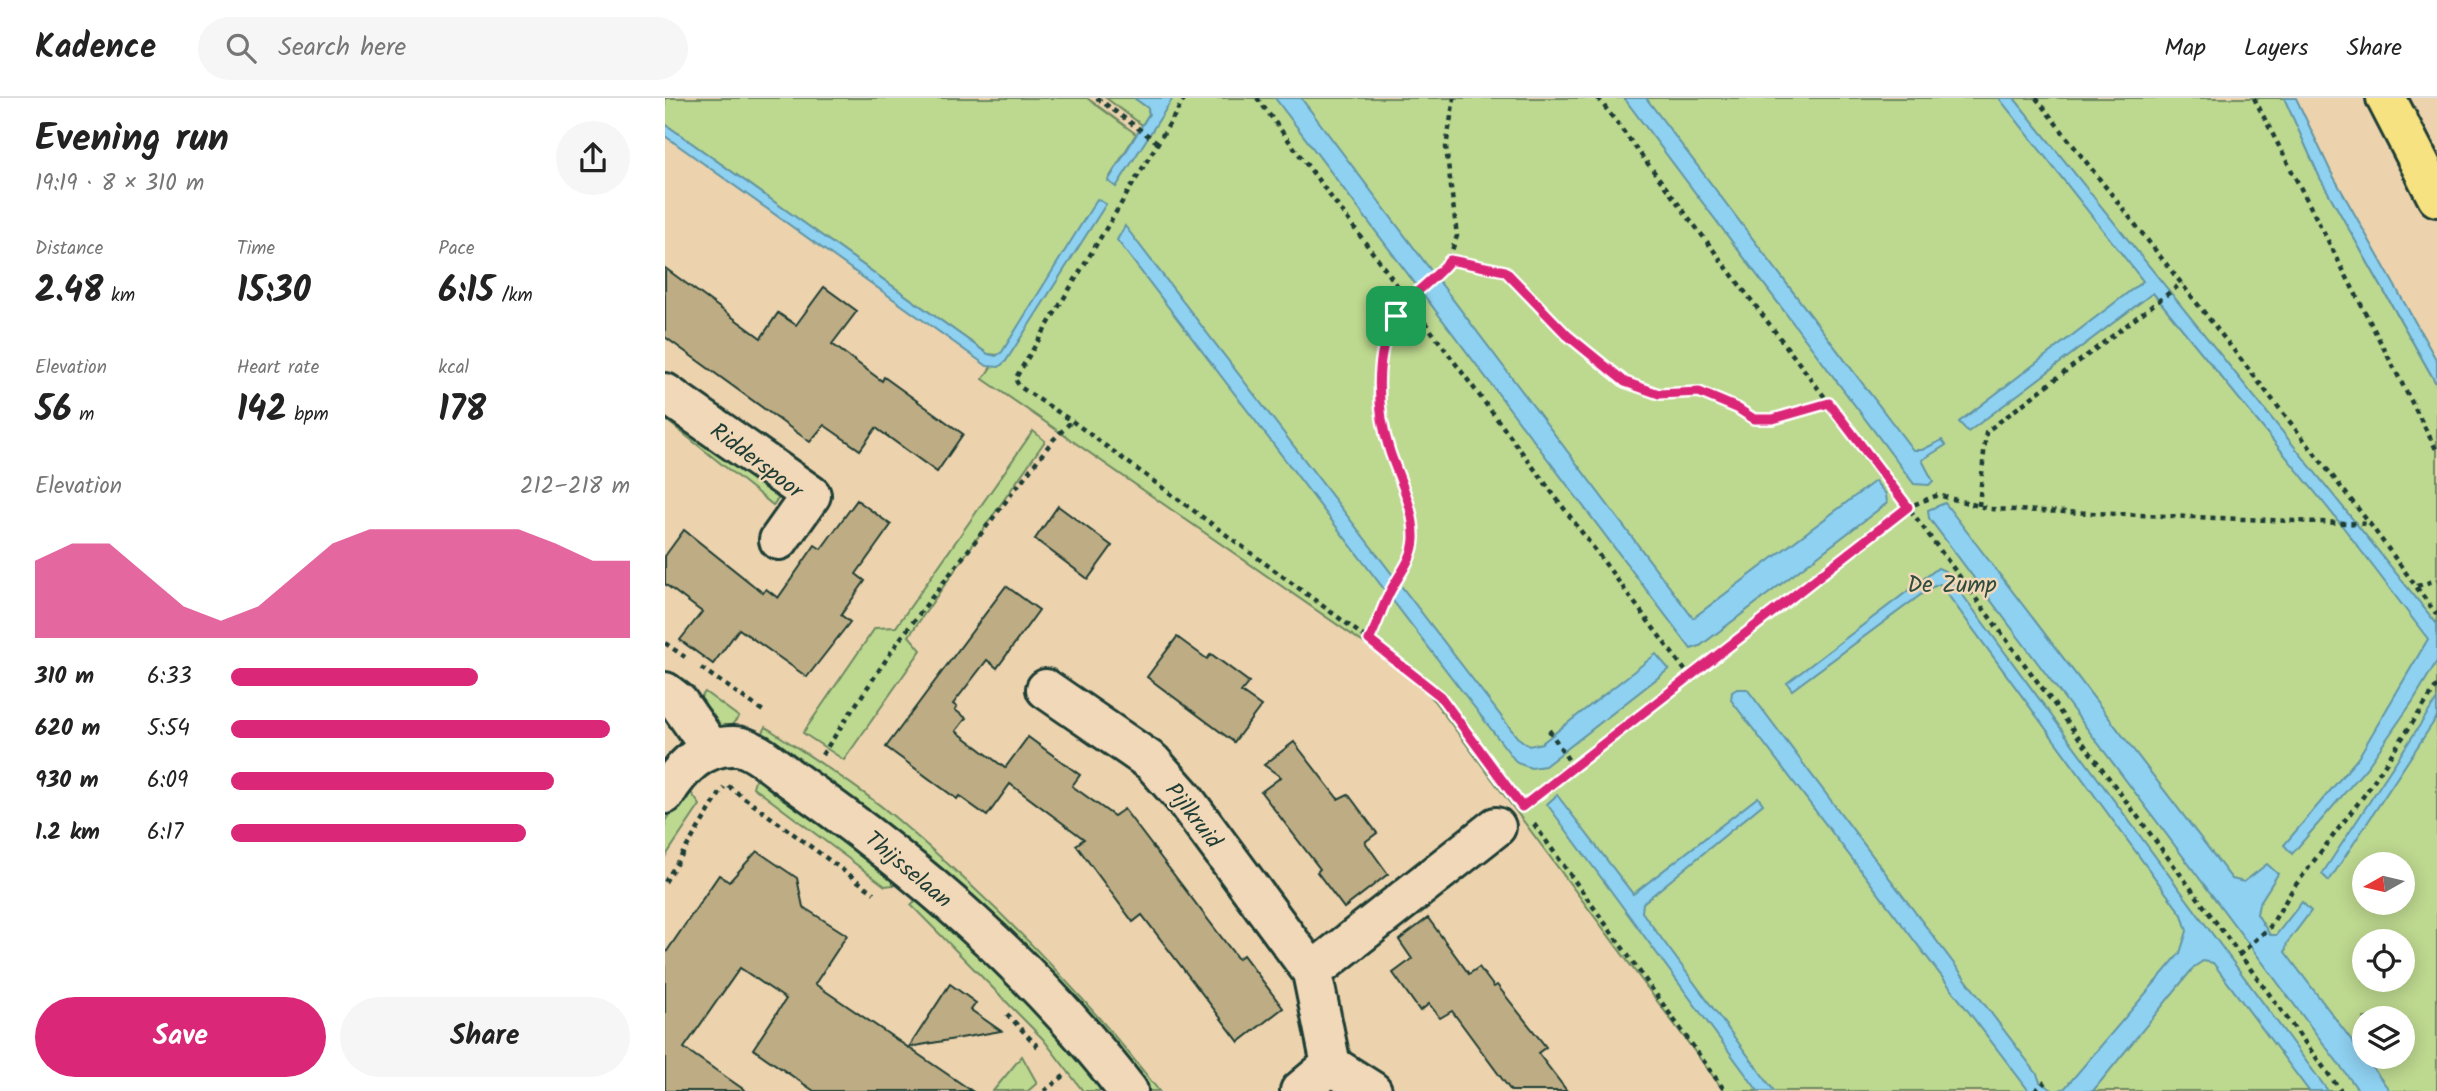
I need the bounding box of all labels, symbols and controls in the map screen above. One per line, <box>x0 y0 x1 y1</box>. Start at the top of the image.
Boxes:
search box <box>198 17 688 80</box>
text: Kadence <box>35 22 156 75</box>
text: Search here <box>278 27 406 69</box>
icon: search <box>222 29 260 67</box>
text: Map <box>2164 29 2206 68</box>
text: Layers <box>2244 29 2308 68</box>
text: Share <box>2346 29 2402 68</box>
text: Evening run <box>35 110 229 170</box>
button: share <box>556 121 630 195</box>
text: 19:19 · 8 × 310 m <box>35 166 204 202</box>
text: Distance <box>35 234 103 264</box>
text: Time <box>237 234 275 264</box>
text: Pace <box>438 234 475 264</box>
text: 2.48 <box>35 264 103 320</box>
text: 15:30 <box>237 264 311 320</box>
text: 6:15 <box>438 264 494 320</box>
text: km <box>103 281 135 311</box>
text: /km <box>494 281 533 311</box>
pin <box>1366 286 1426 346</box>
icon: arrive <box>1377 297 1415 335</box>
text: Elevation <box>35 353 107 383</box>
text: Heart rate <box>237 353 319 383</box>
text: kcal <box>438 353 469 383</box>
text: 56 <box>35 383 72 439</box>
text: 142 <box>237 383 287 439</box>
text: 178 <box>438 383 486 439</box>
text: m <box>72 400 94 430</box>
text: bpm <box>287 400 329 430</box>
street label: Ridderspoor <box>701 414 811 510</box>
text: Elevation <box>35 469 122 505</box>
text: 212–218 m <box>520 469 630 505</box>
park label: De Zump <box>1907 568 1997 604</box>
text: 310 m <box>35 659 94 695</box>
text: 6:33 <box>147 659 192 695</box>
text: 620 m <box>35 711 100 747</box>
text: 5:54 <box>147 711 190 747</box>
text: 930 m <box>35 763 99 799</box>
text: 6:09 <box>147 763 188 799</box>
street label: Pijlkruid <box>1155 775 1230 858</box>
text: 1.2 km <box>35 815 100 851</box>
text: 6:17 <box>147 815 183 851</box>
street label: Thijsselaan <box>856 823 960 918</box>
north arrow <box>2352 852 2415 915</box>
map controls <box>2352 852 2415 1069</box>
button: locate <box>2352 929 2415 992</box>
button: Save <box>35 997 326 1077</box>
button: Share <box>340 997 630 1077</box>
button: layers <box>2352 1006 2415 1069</box>

